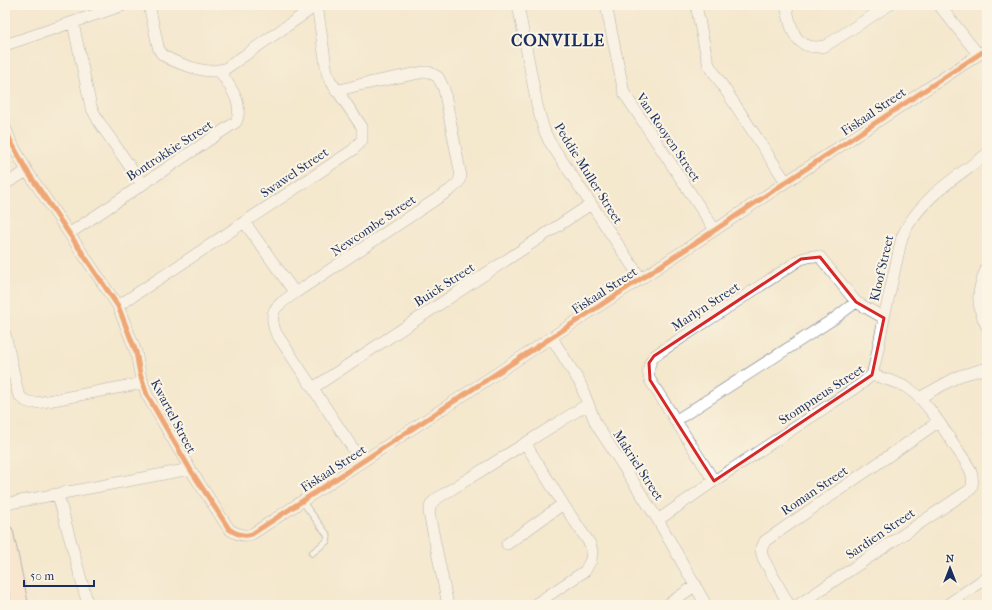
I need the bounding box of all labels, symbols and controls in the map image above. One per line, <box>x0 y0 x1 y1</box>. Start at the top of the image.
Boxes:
district label: CONVILLE <box>511 30 605 50</box>
street label: Fiskaal Street <box>838 84 909 139</box>
street label: Van Rooyen Street <box>633 89 704 185</box>
street label: Bontrokkie Street <box>123 117 215 184</box>
street label: Peddie Muller Street <box>551 120 626 227</box>
street label: Swawel Street <box>258 144 331 201</box>
street label: Newcombe Street <box>328 191 419 259</box>
street label: Kloof Street <box>867 233 896 303</box>
street label: Buick Street <box>411 259 478 310</box>
street label: Fiskaal Street <box>569 264 640 317</box>
street label: Marlyn Street <box>668 279 742 334</box>
street label: Stompneus Street <box>776 361 867 428</box>
street label: Kwartel Street <box>148 377 199 456</box>
street label: Makriel Street <box>610 427 667 504</box>
street label: Fiskaal Street <box>298 442 369 495</box>
street label: Roman Street <box>778 462 851 518</box>
street label: Sardien Street <box>843 505 918 562</box>
north arrow <box>930 548 970 588</box>
text: N <box>946 552 955 565</box>
scale bar <box>24 562 94 588</box>
text: 50 m <box>30 569 54 583</box>

